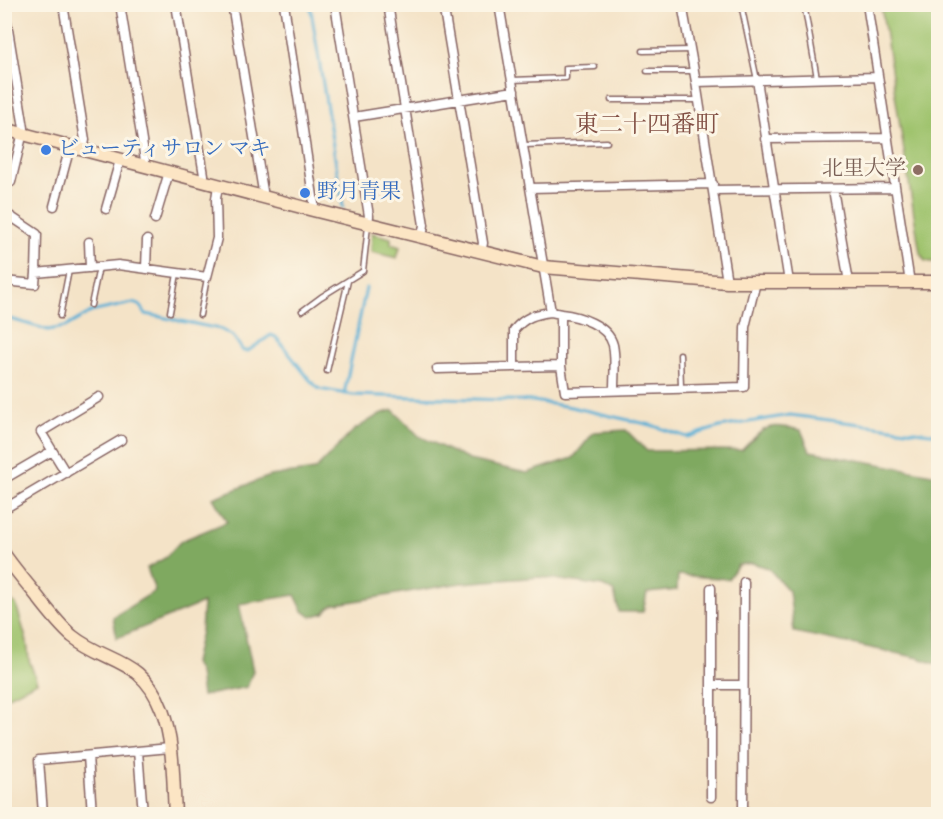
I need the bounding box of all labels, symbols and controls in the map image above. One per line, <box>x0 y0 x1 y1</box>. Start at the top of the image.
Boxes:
district label: 東二十四番町 <box>575 109 719 143</box>
place label: ビューティサロン マキ <box>58 135 271 165</box>
marker: ビューティサロン マキ <box>39 143 53 157</box>
place label: 北里大学 <box>822 155 906 185</box>
marker: 北里大学 <box>911 163 925 177</box>
place label: 野月青果 <box>317 178 401 208</box>
marker: 野月青果 <box>298 186 312 200</box>

